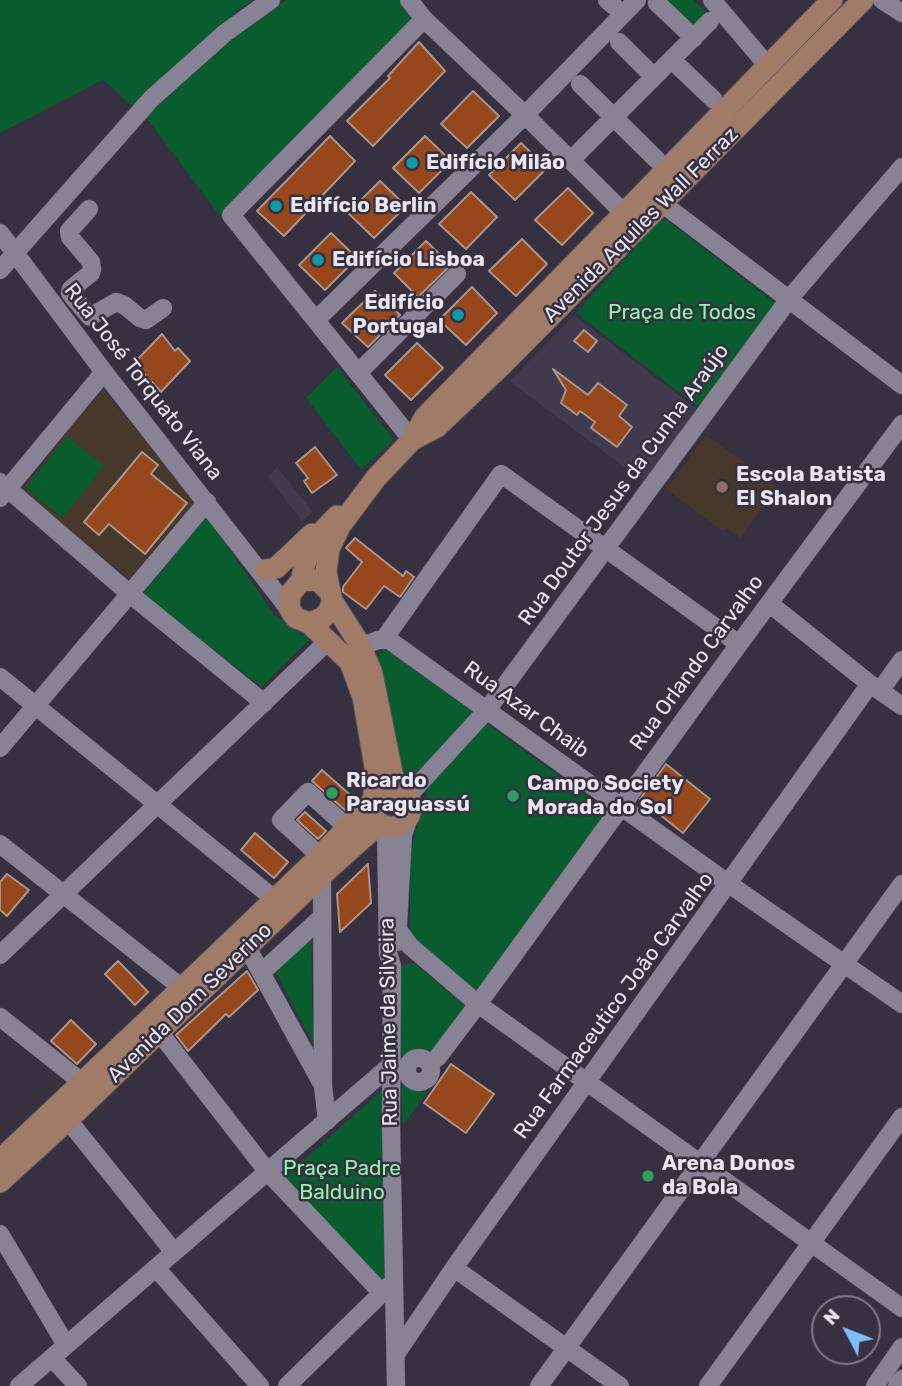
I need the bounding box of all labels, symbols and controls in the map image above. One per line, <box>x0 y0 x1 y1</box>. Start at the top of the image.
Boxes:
street label: Avenida Aquiles Wall Ferraz <box>538 122 744 328</box>
place label: Edifício Milão <box>426 150 565 176</box>
marker: Edifício Milão <box>404 155 420 171</box>
place label: Edifício Berlin <box>290 193 437 219</box>
marker: Edifício Berlin <box>268 198 284 214</box>
place label: Edifício Lisboa <box>332 247 485 273</box>
marker: Edifício Lisboa <box>310 252 326 268</box>
street label: Rua José Torquato Viana <box>58 279 228 485</box>
place label: Edifício Portugal <box>353 290 444 340</box>
park label: Praça de Todos <box>608 300 756 326</box>
marker: Edifício Portugal <box>450 307 466 323</box>
street label: Rua Doutor Jesus da Cunha Araújo <box>513 339 735 631</box>
place label: Escola Batista El Shalon <box>736 462 886 512</box>
marker: Escola Batista El Shalon <box>714 479 730 495</box>
street label: Rua Orlando Carvalho <box>625 570 769 756</box>
street label: Rua Azar Chaib <box>459 656 593 764</box>
place label: Ricardo Paraguassú <box>346 768 470 818</box>
place label: Campo Society Morada do Sol <box>527 771 684 821</box>
marker: Ricardo Paraguassú <box>324 785 340 801</box>
marker: Campo Society Morada do Sol <box>505 788 521 804</box>
street label: Rua Farmaceutico João Carvalho <box>509 868 719 1144</box>
street label: Avenida Dom Severino <box>102 918 278 1088</box>
street label: Rua Jaime da Silveira <box>375 918 403 1126</box>
place label: Arena Donos da Bola <box>662 1151 795 1201</box>
park label: Praça Padre Balduino <box>283 1156 401 1206</box>
marker: Arena Donos da Bola <box>640 1168 656 1184</box>
north arrow <box>811 1295 881 1365</box>
text: N <box>818 1304 845 1330</box>

